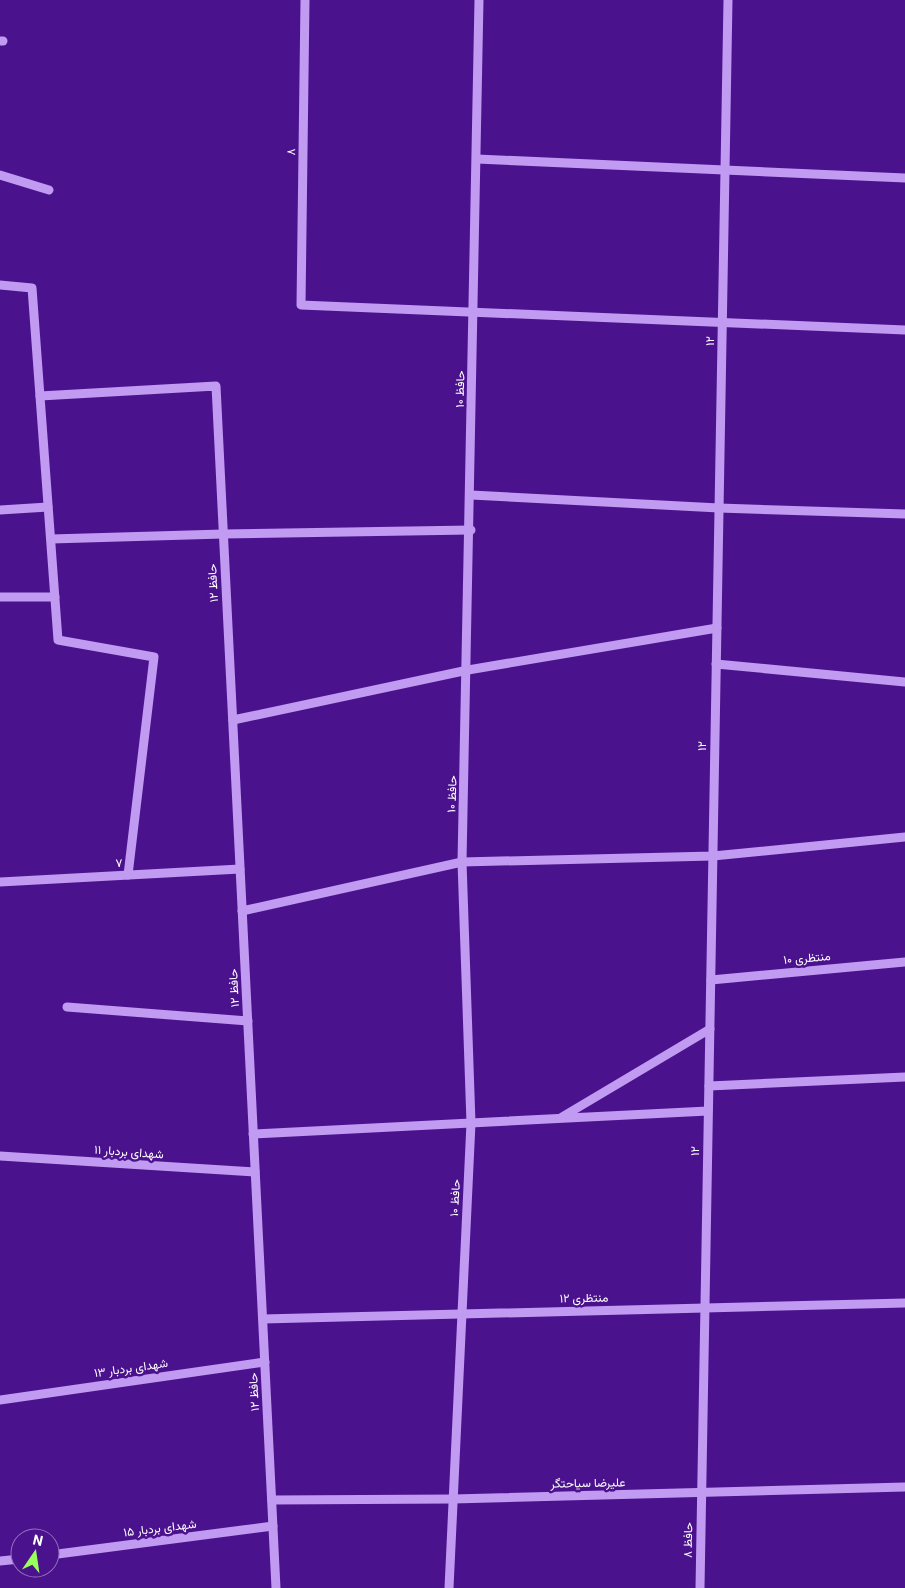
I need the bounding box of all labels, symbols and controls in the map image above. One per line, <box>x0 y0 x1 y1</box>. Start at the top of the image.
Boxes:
street label: ۸ <box>284 148 298 156</box>
street label: ۱۲ <box>703 336 717 346</box>
street label: حافظ ۱۰ <box>453 370 467 408</box>
street label: حافظ ۱۲ <box>205 563 221 603</box>
street label: ۱۲ <box>695 741 709 751</box>
street label: حافظ ۱۰ <box>444 775 460 813</box>
street label: ۷ <box>115 856 123 870</box>
street label: منتظری ۱۰ <box>783 949 831 968</box>
street label: حافظ ۱۲ <box>226 968 242 1008</box>
street label: شهدای بردبار ۱۱ <box>94 1143 164 1162</box>
street label: ۱۲ <box>688 1146 702 1156</box>
street label: حافظ ۱۰ <box>447 1179 463 1217</box>
street label: منتظری ۱۲ <box>560 1291 608 1306</box>
street label: شهدای بردبار ۱۳ <box>93 1356 169 1381</box>
street label: حافظ ۱۲ <box>246 1372 262 1412</box>
street label: علیرضا سیاحتگر <box>549 1475 626 1492</box>
street label: شهدای بردبار ۱۵ <box>123 1517 197 1540</box>
street label: حافظ ۸ <box>681 1522 695 1558</box>
north arrow <box>10 1528 60 1578</box>
text: N <box>31 1531 45 1549</box>

